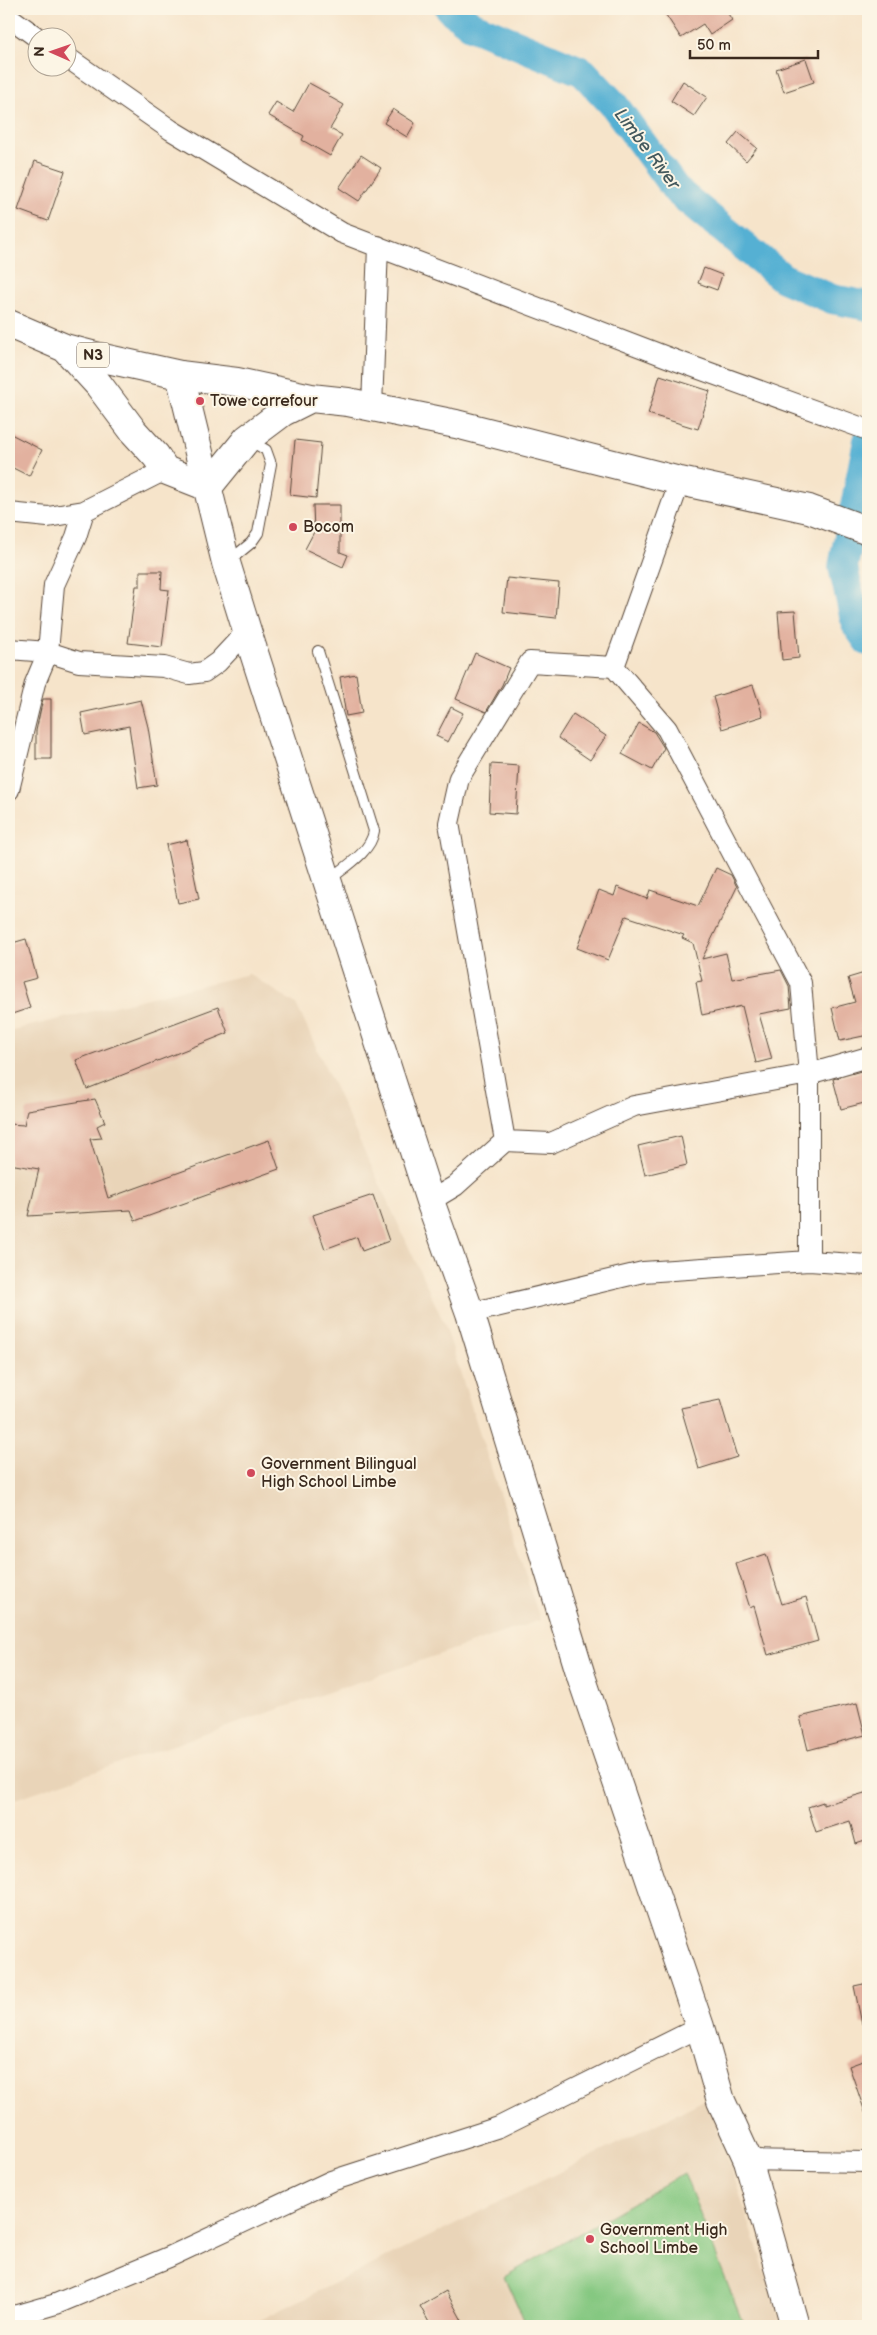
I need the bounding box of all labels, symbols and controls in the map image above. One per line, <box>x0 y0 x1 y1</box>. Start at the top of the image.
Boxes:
north arrow <box>28 28 78 78</box>
scale bar <box>690 28 817 60</box>
text: 50 m <box>697 36 731 55</box>
text: N <box>31 46 48 57</box>
water label: Limbe River <box>610 104 685 195</box>
road number: N3 <box>77 342 109 368</box>
place label: Towe carrefour <box>210 392 318 411</box>
marker: Towe carrefour <box>194 395 206 407</box>
place label: Bocom <box>303 518 354 537</box>
marker: Bocom <box>287 521 299 533</box>
place label: Government Bilingual High School Limbe <box>261 1455 417 1492</box>
marker: Government Bilingual High School Limbe <box>245 1467 257 1479</box>
place label: Government High School Limbe <box>600 2221 727 2258</box>
marker: Government High School Limbe <box>584 2233 596 2245</box>

